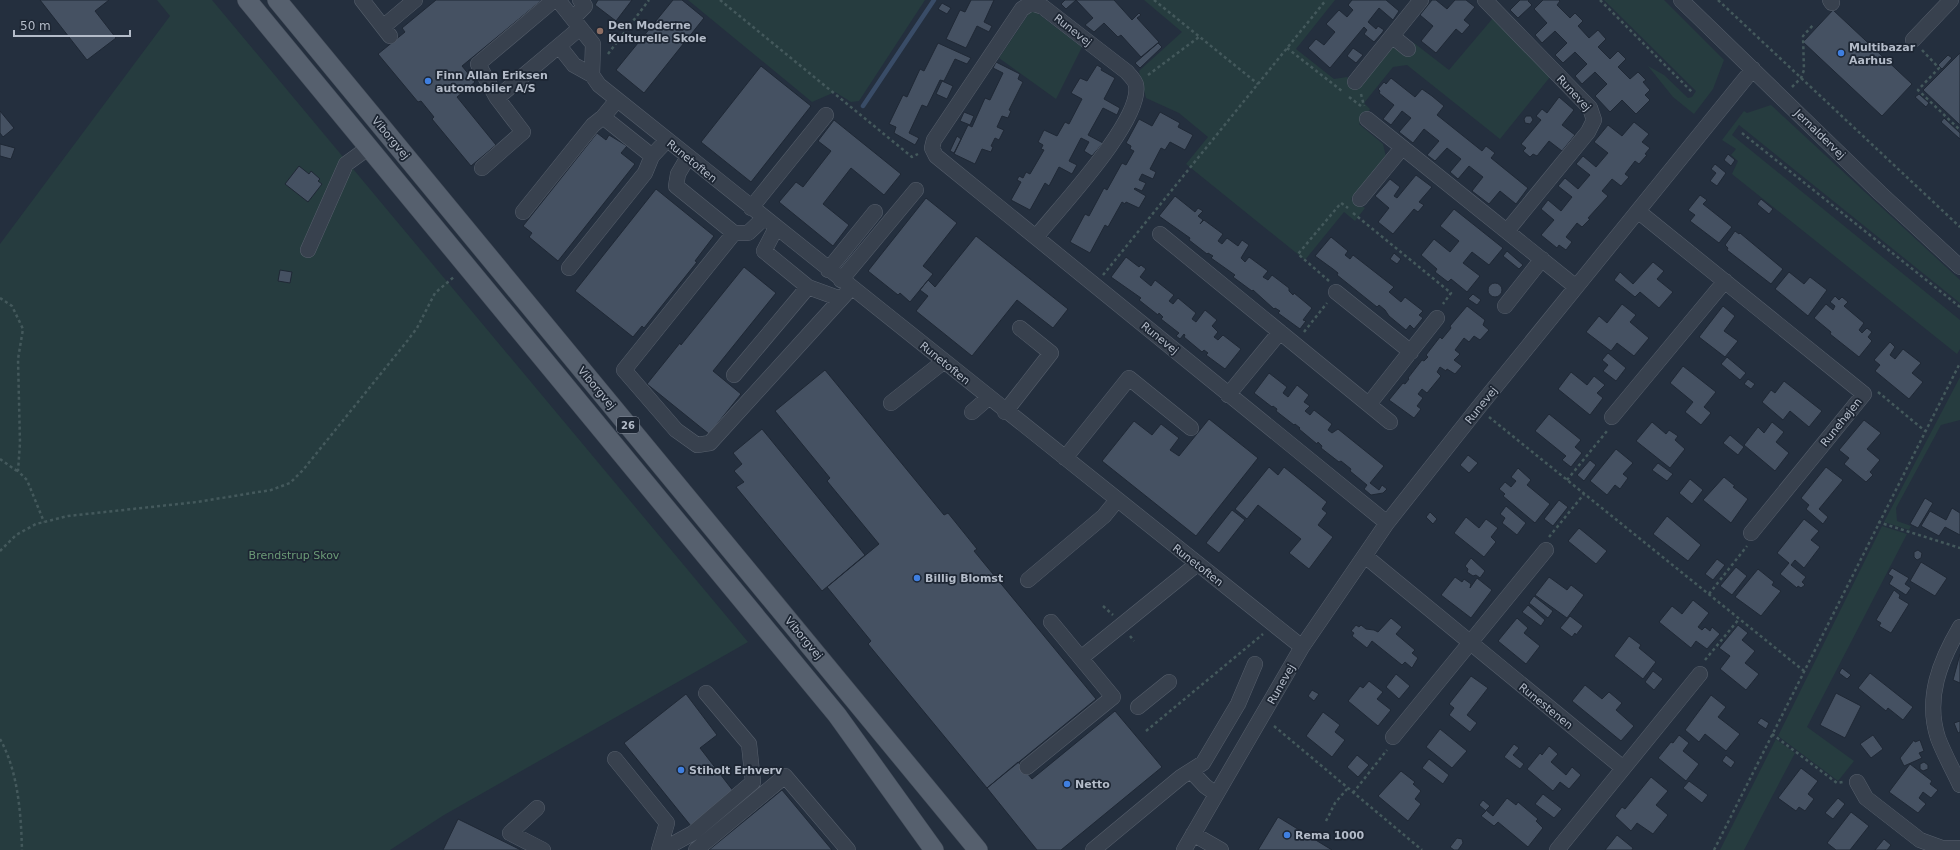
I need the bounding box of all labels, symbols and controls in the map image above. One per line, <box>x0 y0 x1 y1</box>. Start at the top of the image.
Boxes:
scale bar <box>14 12 130 38</box>
street label: Runevej <box>1051 12 1094 49</box>
text: 50 m <box>20 19 51 33</box>
place label: Den Moderne Kulturelle Skole <box>608 19 706 45</box>
marker: Den Moderne Kulturelle Skole <box>595 26 605 36</box>
place label: Multibazar Aarhus <box>1849 41 1916 67</box>
marker: Multibazar Aarhus <box>1836 48 1846 58</box>
place label: Finn Allan Eriksen automobiler A/S <box>436 69 548 95</box>
street label: Runevej <box>1554 73 1593 114</box>
marker: Finn Allan Eriksen automobiler A/S <box>423 76 433 86</box>
street label: Jernaldervej <box>1791 106 1848 162</box>
street label: Viborgvej <box>369 114 412 162</box>
street label: Runetoften <box>664 137 719 186</box>
street label: Runevej <box>1138 319 1181 357</box>
street label: Runetoften <box>917 339 972 388</box>
street label: Viborgvej <box>575 364 618 412</box>
street label: Runevej <box>1462 384 1500 427</box>
street label: Runehøjen <box>1818 396 1865 449</box>
road number: 26 <box>617 417 639 433</box>
street label: Runetoften <box>1170 542 1226 589</box>
park label: Brendstrup Skov <box>249 549 340 562</box>
place label: Billig Blomst <box>925 572 1003 585</box>
marker: Billig Blomst <box>912 573 922 583</box>
street label: Viborgvej <box>782 614 825 662</box>
street label: Runevej <box>1265 662 1298 707</box>
street label: Runestenen <box>1516 681 1575 732</box>
place label: Stiholt Erhverv <box>689 764 783 777</box>
marker: Stiholt Erhverv <box>676 765 686 775</box>
place label: Netto <box>1075 778 1110 791</box>
marker: Netto <box>1062 779 1072 789</box>
place label: Rema 1000 <box>1295 829 1365 842</box>
marker: Rema 1000 <box>1282 830 1292 840</box>

